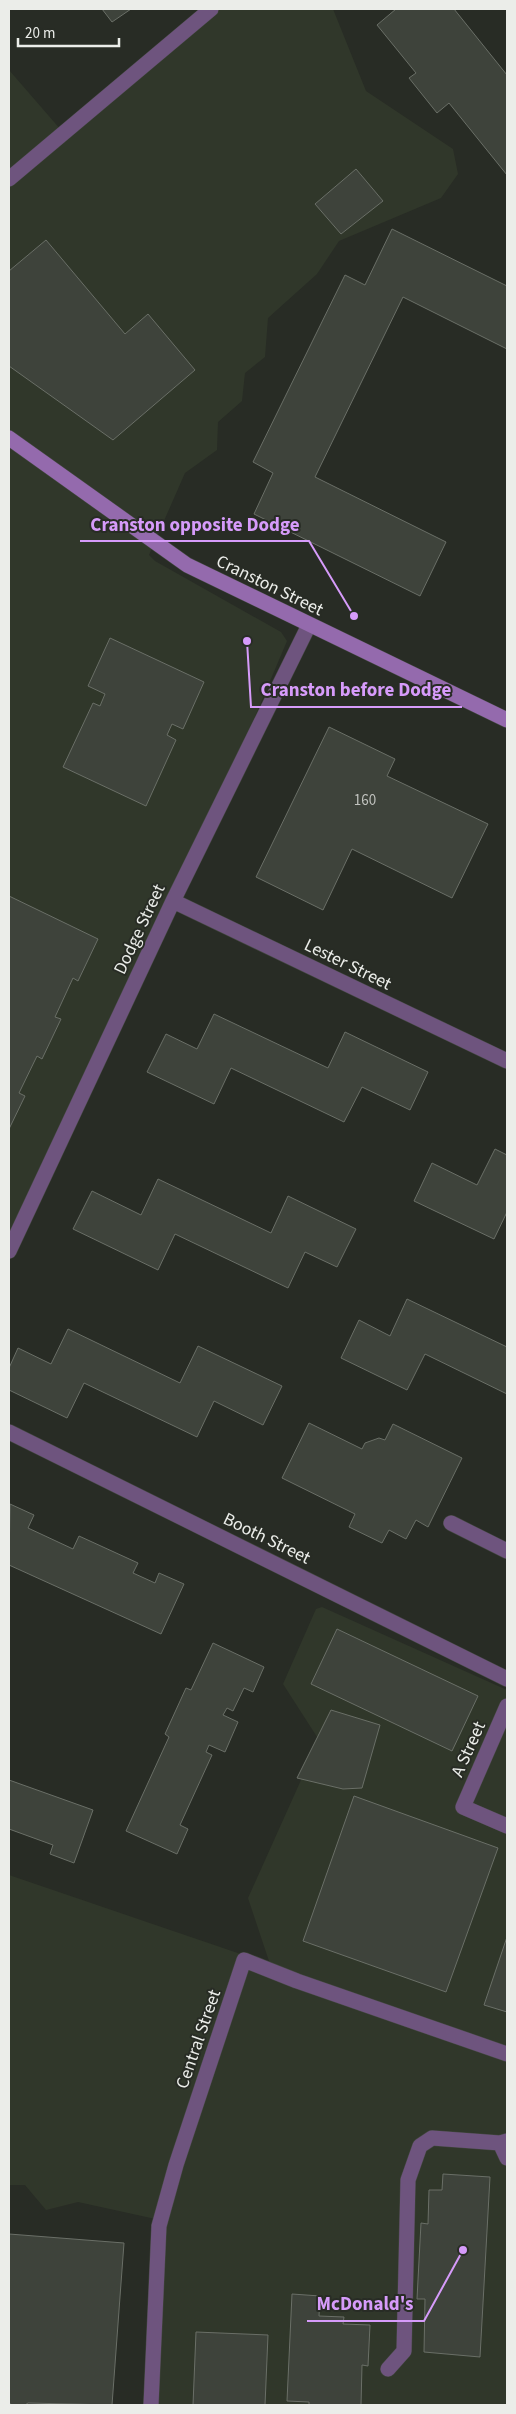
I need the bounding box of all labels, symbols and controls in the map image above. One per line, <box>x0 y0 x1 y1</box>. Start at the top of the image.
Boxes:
scale bar <box>18 15 119 47</box>
text: 20 m <box>25 23 55 44</box>
callout: Cranston opposite Dodge <box>80 507 309 541</box>
text: Cranston opposite Dodge <box>90 512 300 539</box>
street label: Cranston Street <box>212 549 328 622</box>
callout: Cranston before Dodge <box>251 673 462 707</box>
text: Cranston before Dodge <box>261 677 452 704</box>
house number: 160 <box>354 790 376 811</box>
street label: Dodge Street <box>108 880 171 979</box>
street label: Lester Street <box>300 933 396 996</box>
street label: Booth Street <box>219 1507 315 1570</box>
street label: A Street <box>445 1717 492 1781</box>
street label: Central Street <box>170 1986 227 2092</box>
callout: McDonald's <box>307 2287 424 2321</box>
text: McDonald's <box>317 2291 413 2318</box>

